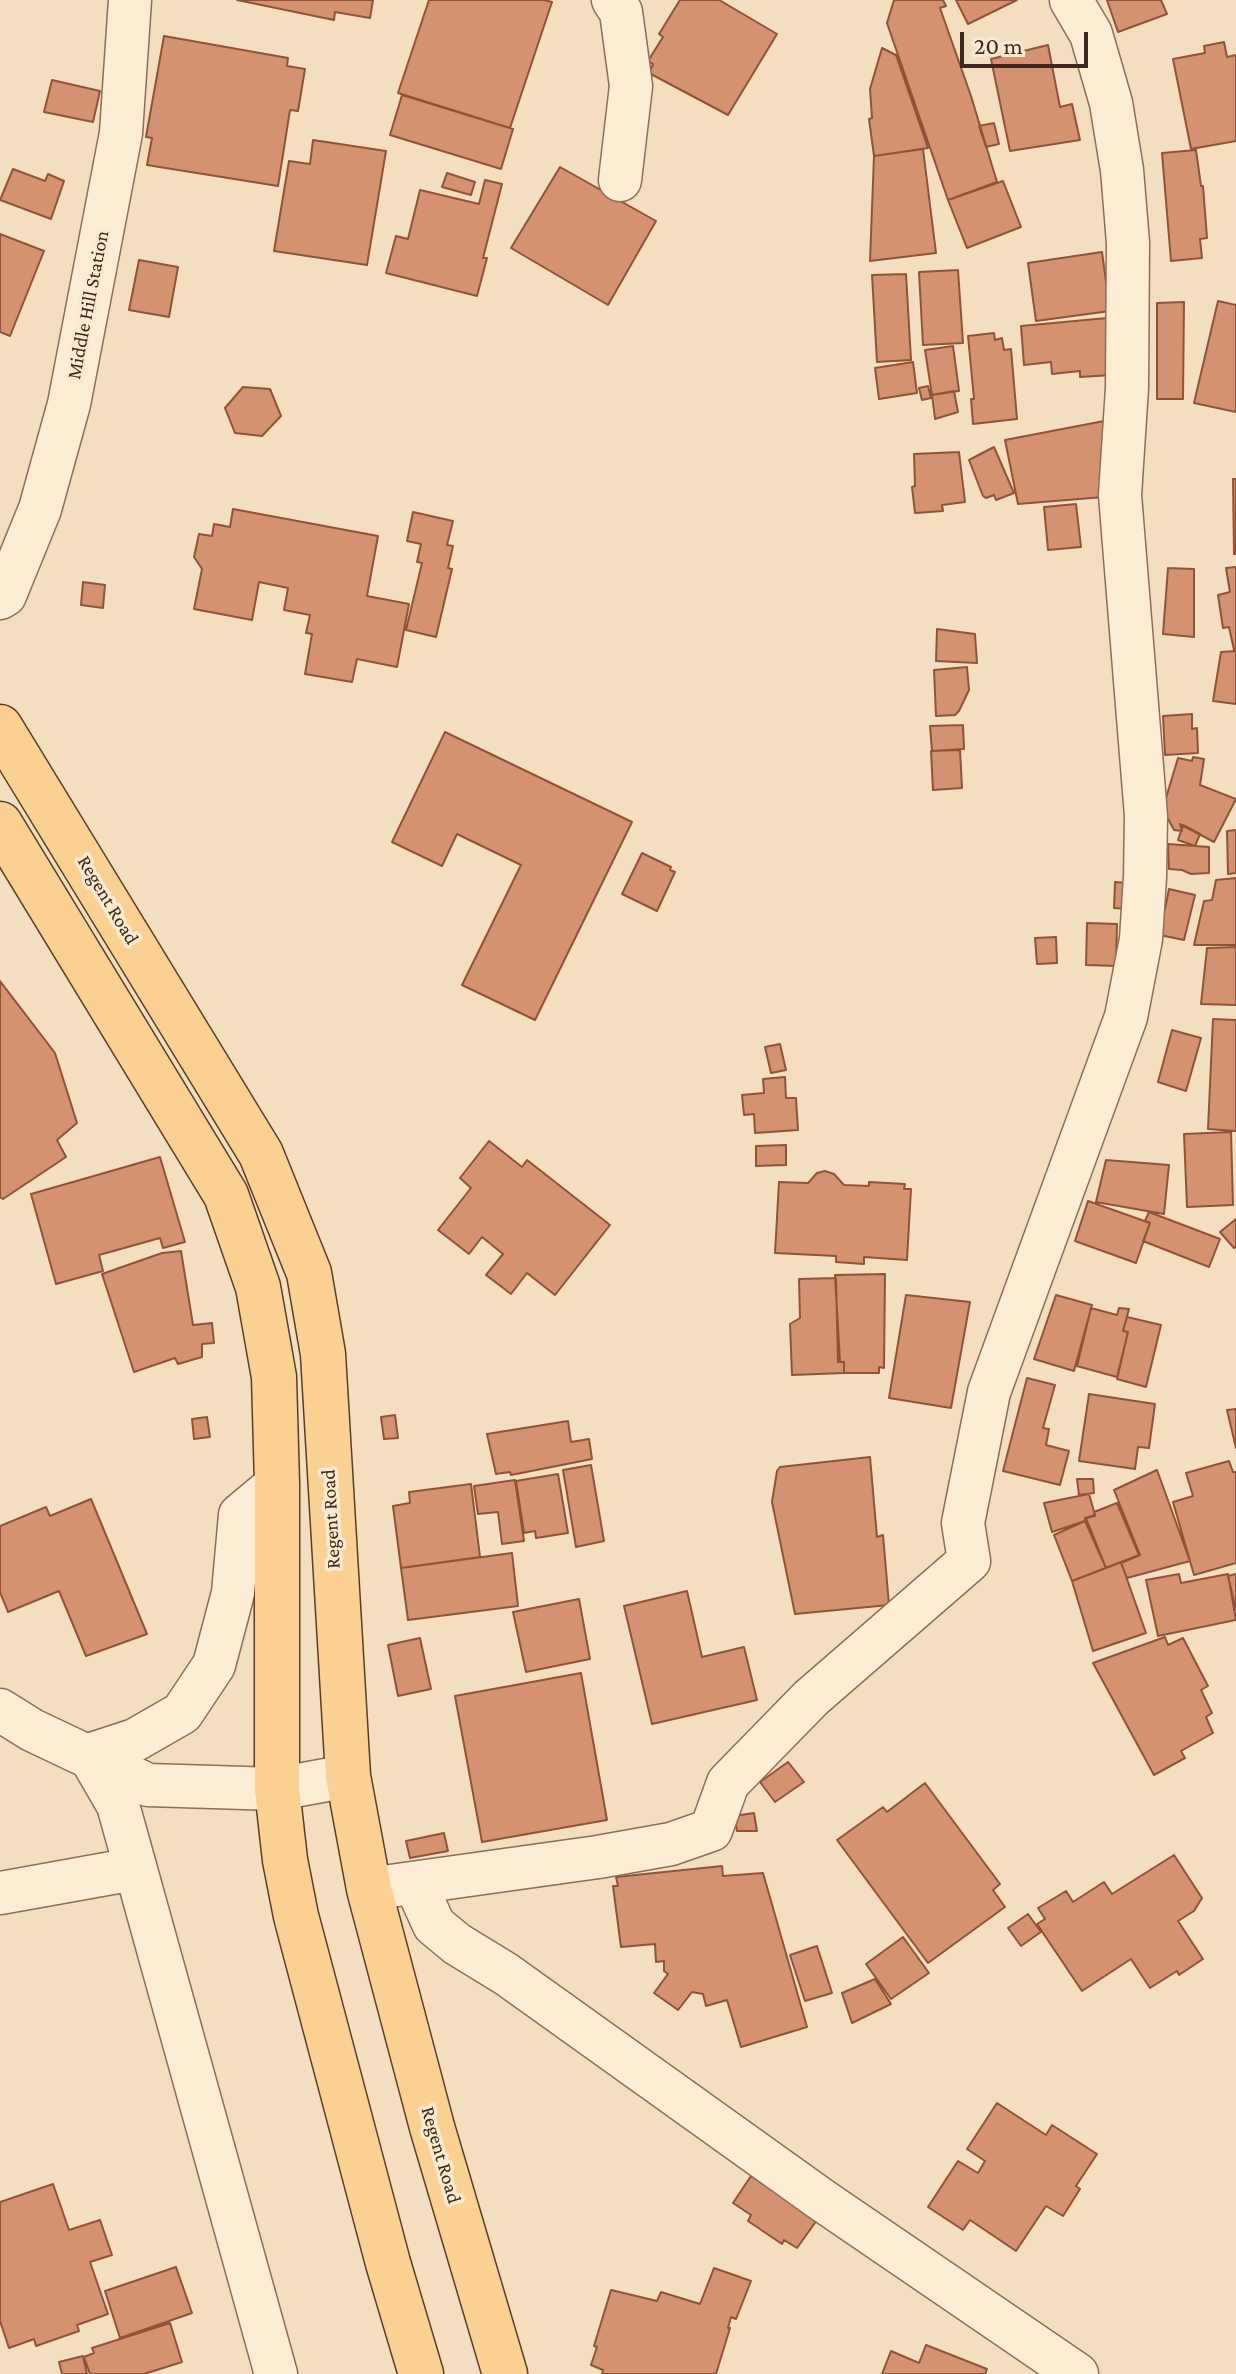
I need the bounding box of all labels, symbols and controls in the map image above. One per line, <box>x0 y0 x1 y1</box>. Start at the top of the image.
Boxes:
scale bar <box>964 16 1092 66</box>
text: 20 m <box>974 32 1023 59</box>
street label: Middle Hill Station <box>62 229 114 381</box>
street label: Regent Road <box>72 851 144 949</box>
street label: Regent Road <box>316 1469 346 1569</box>
street label: Regent Road <box>416 2104 466 2206</box>

